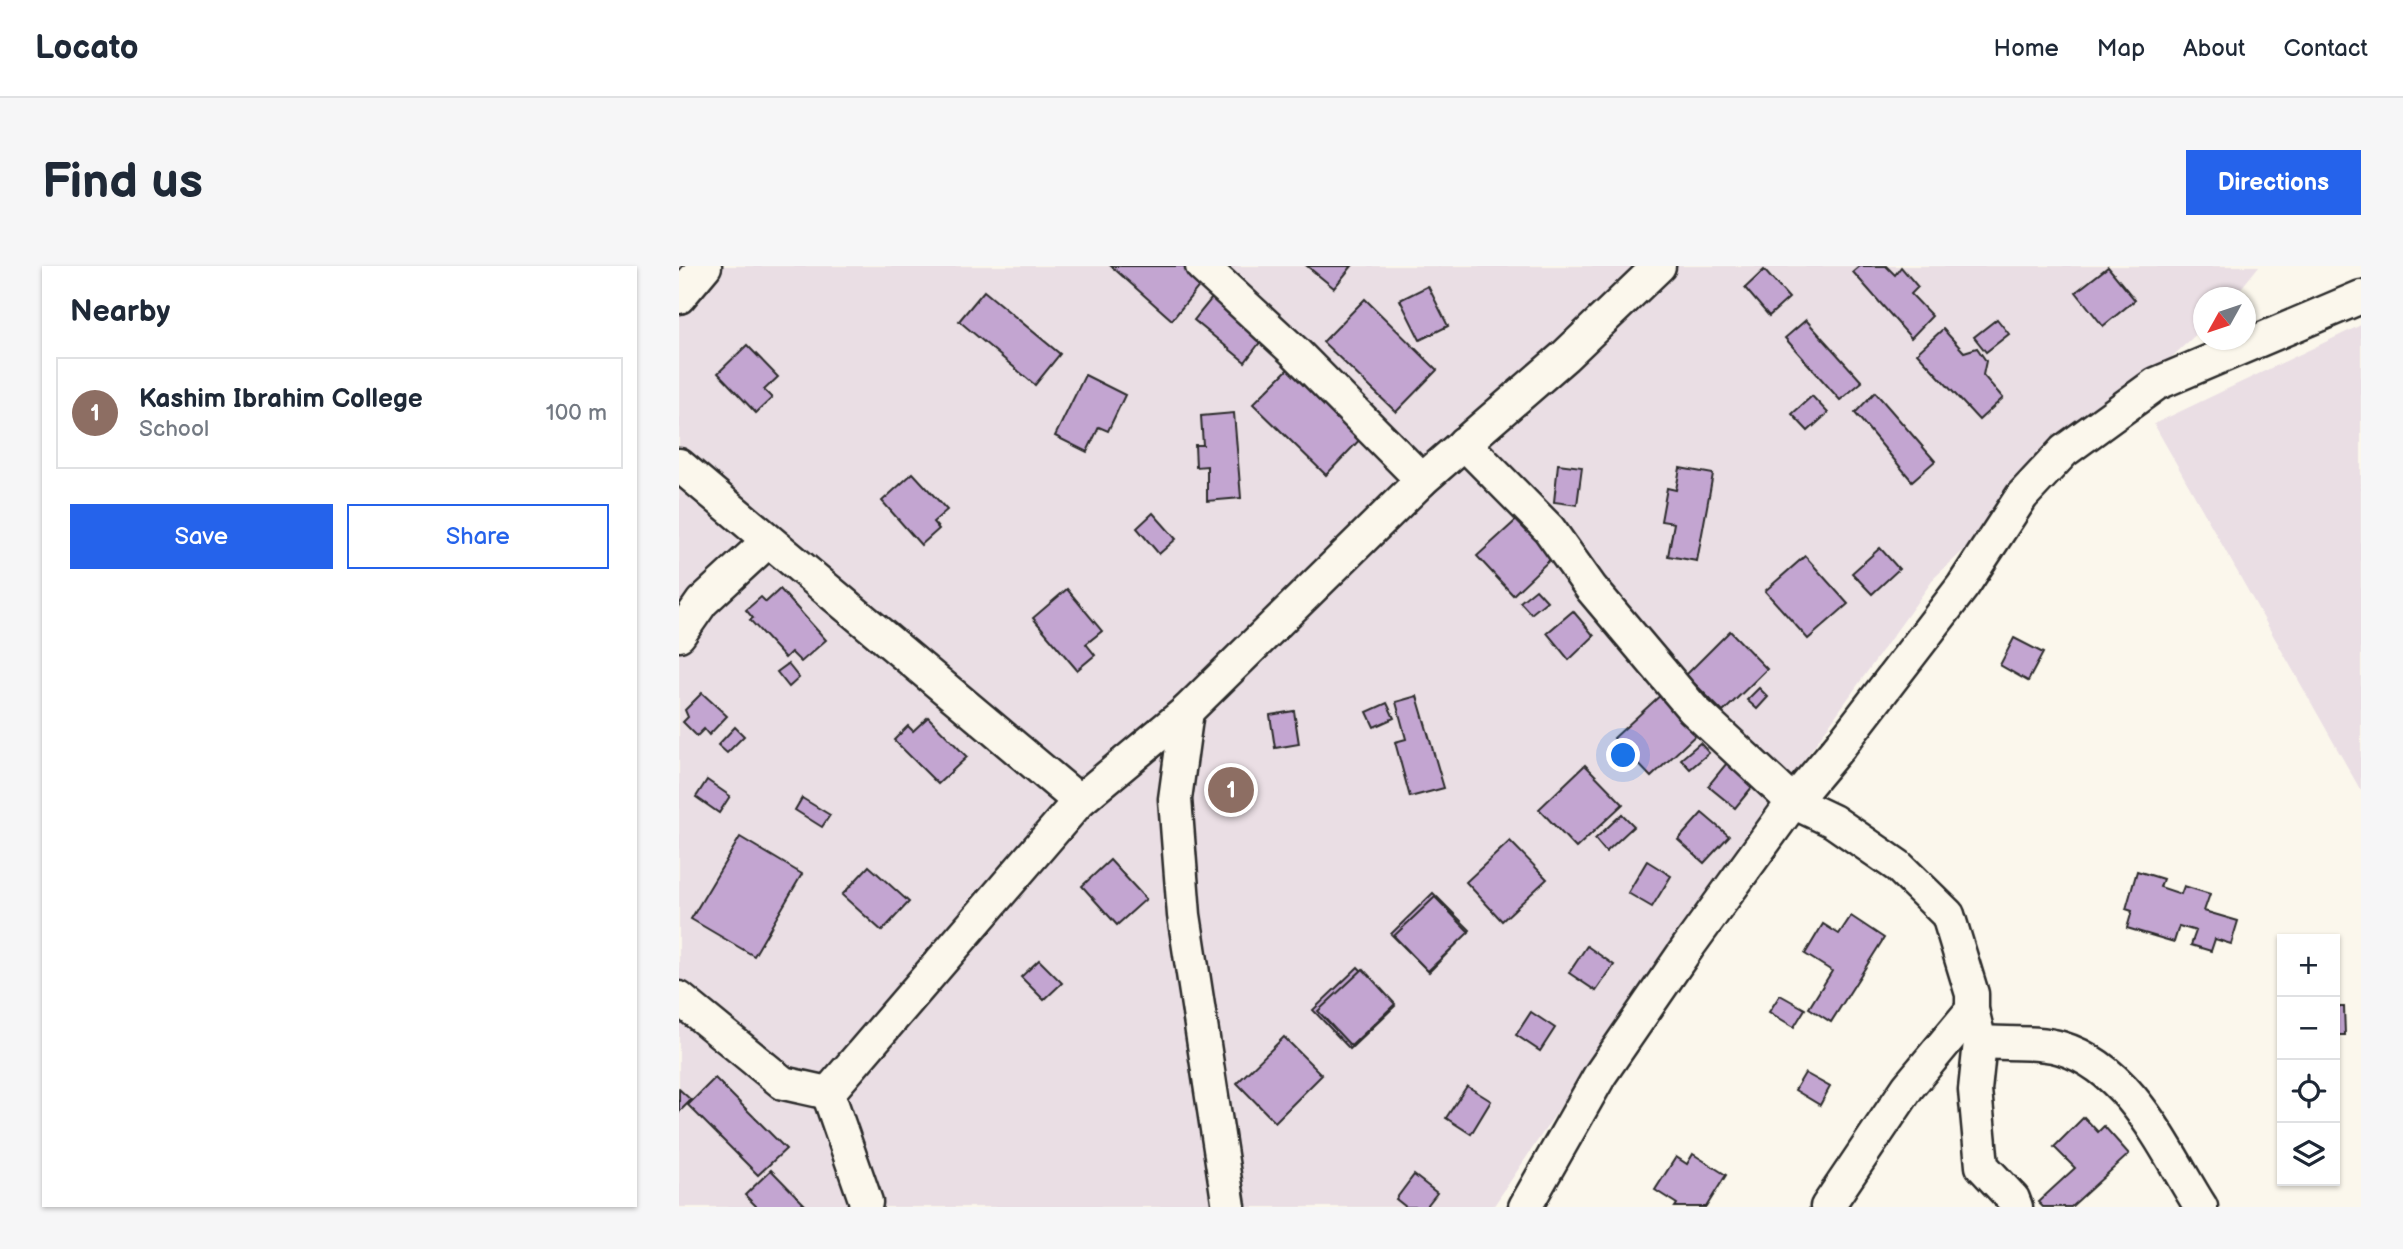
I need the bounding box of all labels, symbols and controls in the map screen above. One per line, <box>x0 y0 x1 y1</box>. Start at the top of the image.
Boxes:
text: Locato <box>35 28 139 68</box>
text: Home <box>1994 34 2059 63</box>
text: Map <box>2097 34 2145 63</box>
text: About <box>2183 34 2245 63</box>
text: Contact <box>2283 34 2368 63</box>
button: Directions <box>2186 150 2361 215</box>
text: Find us <box>42 153 203 212</box>
north arrow <box>2193 287 2256 350</box>
text: Nearby <box>70 294 170 330</box>
text: Kashim Ibrahim College <box>139 384 423 415</box>
text: 1 <box>90 399 100 427</box>
text: 100 m <box>546 399 607 427</box>
text: School <box>139 415 209 443</box>
button: Save <box>70 504 333 569</box>
button: Share <box>347 504 609 569</box>
your location <box>1606 738 1640 772</box>
pin: 1 <box>1208 764 1254 816</box>
map controls <box>2277 934 2340 1186</box>
button: + <box>2277 934 2340 997</box>
button: − <box>2277 997 2340 1060</box>
button: locate <box>2277 1060 2340 1123</box>
button: layers <box>2277 1123 2340 1186</box>

